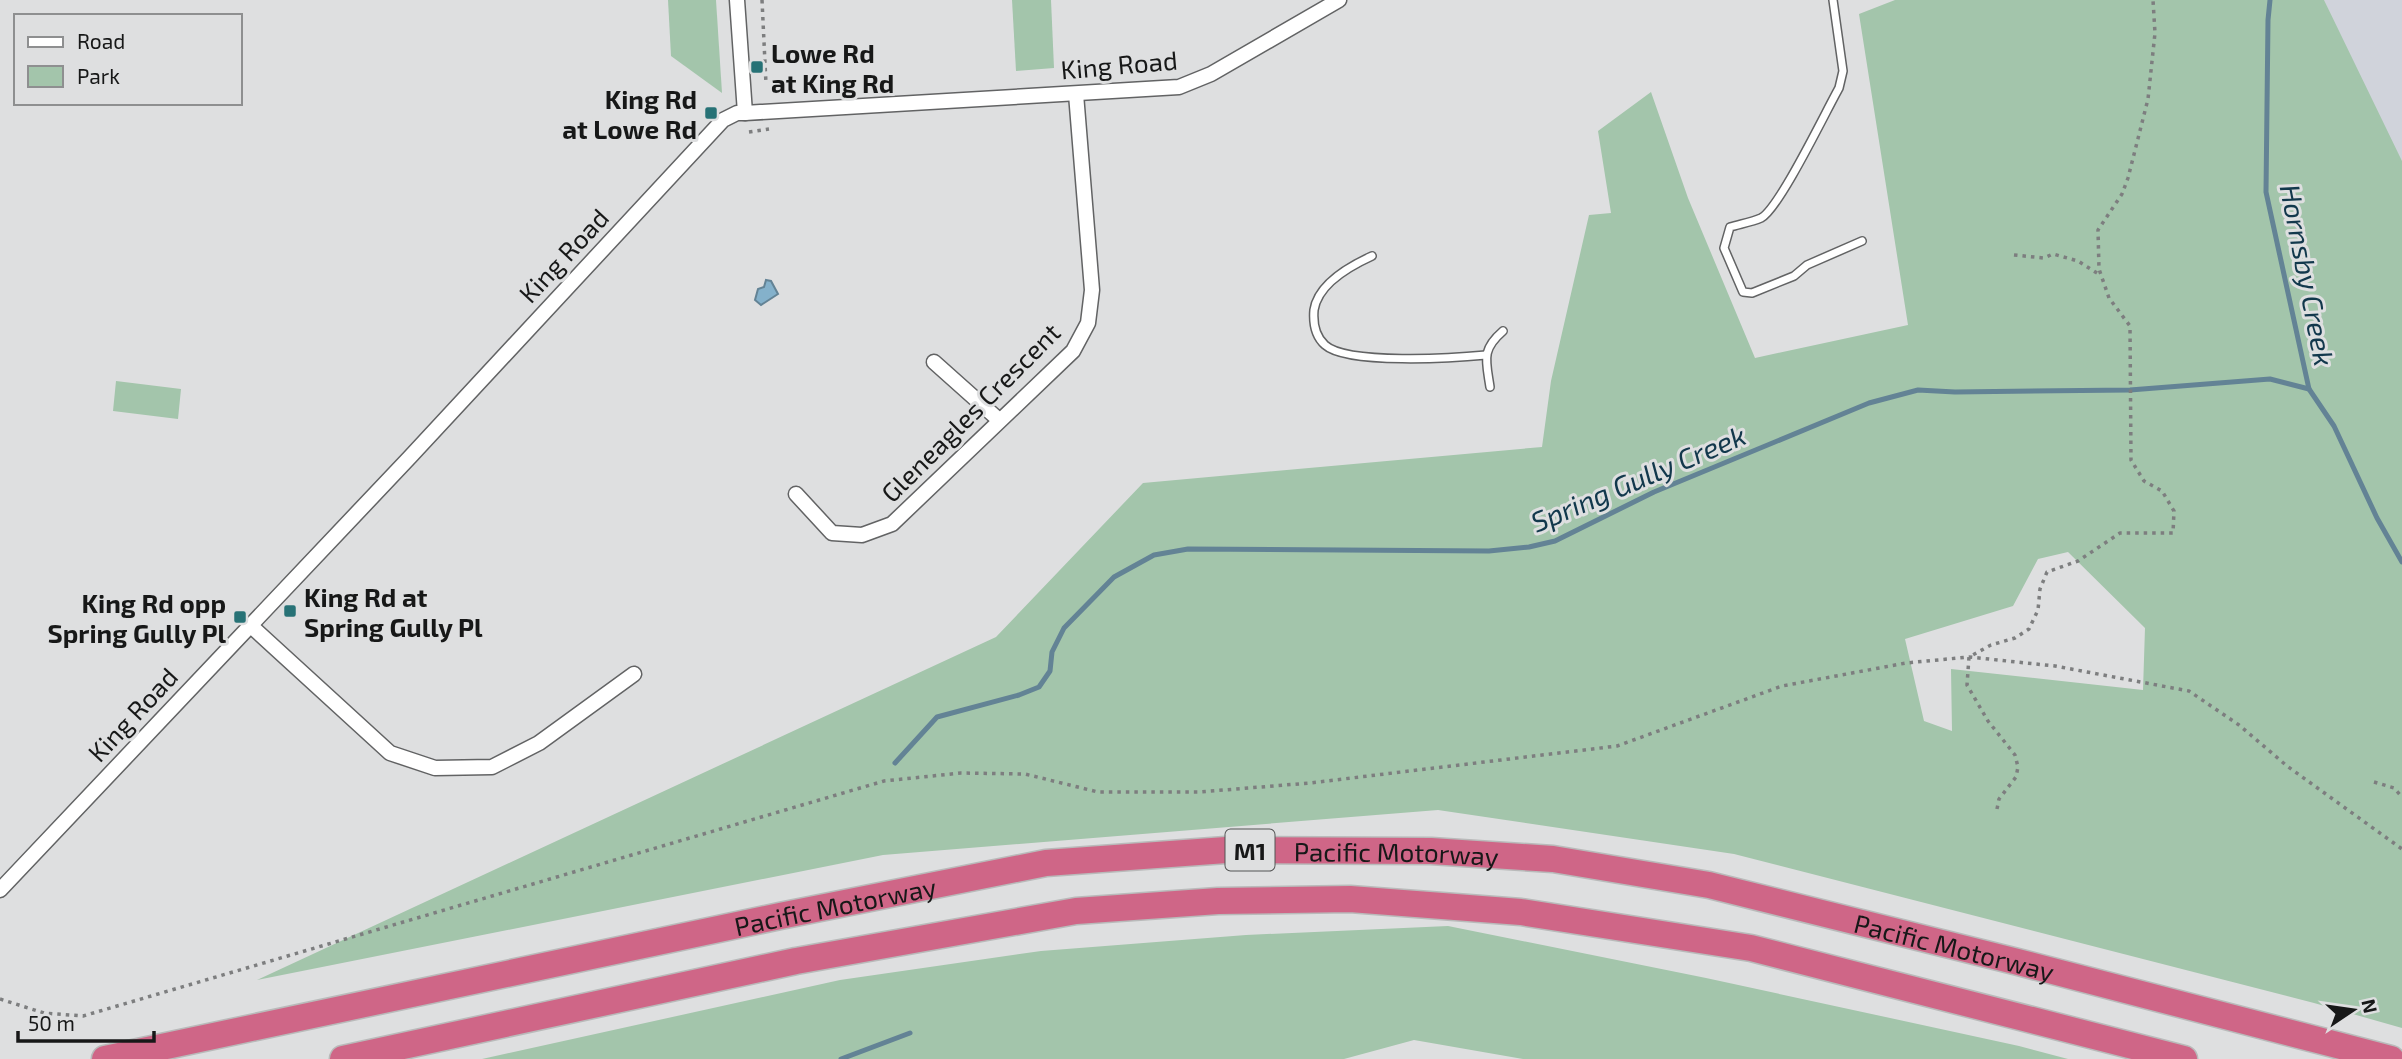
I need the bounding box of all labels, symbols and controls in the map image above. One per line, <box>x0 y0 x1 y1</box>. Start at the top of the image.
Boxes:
legend <box>14 14 242 105</box>
text: Road <box>77 28 125 53</box>
place label: Lowe Rd at King Rd <box>771 37 894 98</box>
street label: King Road <box>1059 43 1179 85</box>
marker: Lowe Rd at King Rd <box>749 59 765 75</box>
text: Park <box>77 63 120 88</box>
place label: King Rd at Lowe Rd <box>562 83 697 144</box>
marker: King Rd at Lowe Rd <box>703 105 719 121</box>
water label: Hornsby Creek <box>2274 181 2342 369</box>
street label: King Road <box>512 202 614 308</box>
street label: Gleneagles Crescent <box>874 316 1066 508</box>
water label: Spring Gully Creek <box>1525 417 1751 539</box>
place label: King Rd at Spring Gully Pl <box>304 581 483 643</box>
place label: King Rd opp Spring Gully Pl <box>48 587 226 649</box>
marker: King Rd at Spring Gully Pl <box>282 603 298 619</box>
marker: King Rd opp Spring Gully Pl <box>232 609 248 625</box>
street label: King Road <box>81 661 183 767</box>
road number: M1 <box>1226 830 1274 870</box>
street label: Pacific Motorway <box>1294 835 1500 871</box>
street label: Pacific Motorway <box>731 870 939 941</box>
street label: Pacific Motorway <box>1851 906 2058 986</box>
north arrow <box>2318 975 2388 1045</box>
text: N <box>2357 997 2383 1015</box>
scale bar <box>18 1000 154 1044</box>
text: 50 m <box>28 1010 75 1035</box>

